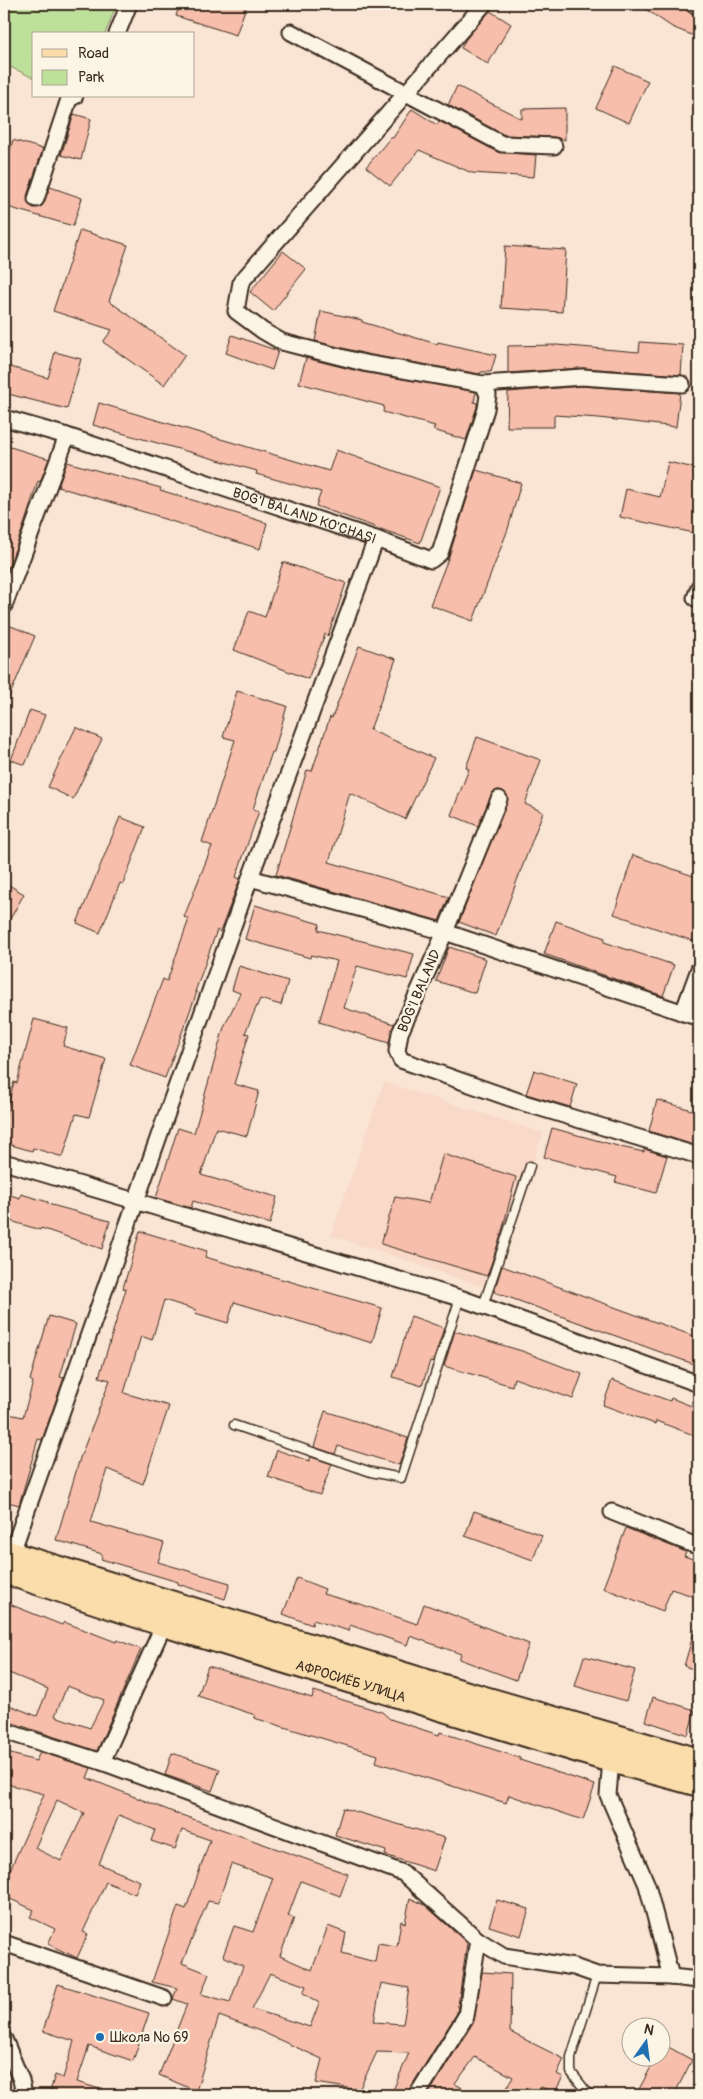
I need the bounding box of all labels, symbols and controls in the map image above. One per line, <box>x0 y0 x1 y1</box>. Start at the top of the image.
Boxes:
legend <box>32 32 195 98</box>
text: Road <box>78 44 109 63</box>
text: Park <box>78 68 105 87</box>
street label: BOG'I BALAND KO'CHASI <box>231 483 379 547</box>
street label: BOG'I BALAND <box>394 947 444 1035</box>
street label: АФРОСИЁБ УЛИЦА <box>294 1656 408 1706</box>
north arrow <box>620 2016 670 2066</box>
text: N <box>642 2020 656 2039</box>
place label: Школа № 69 <box>110 2029 188 2046</box>
marker: Школа № 69 <box>94 2031 106 2043</box>

